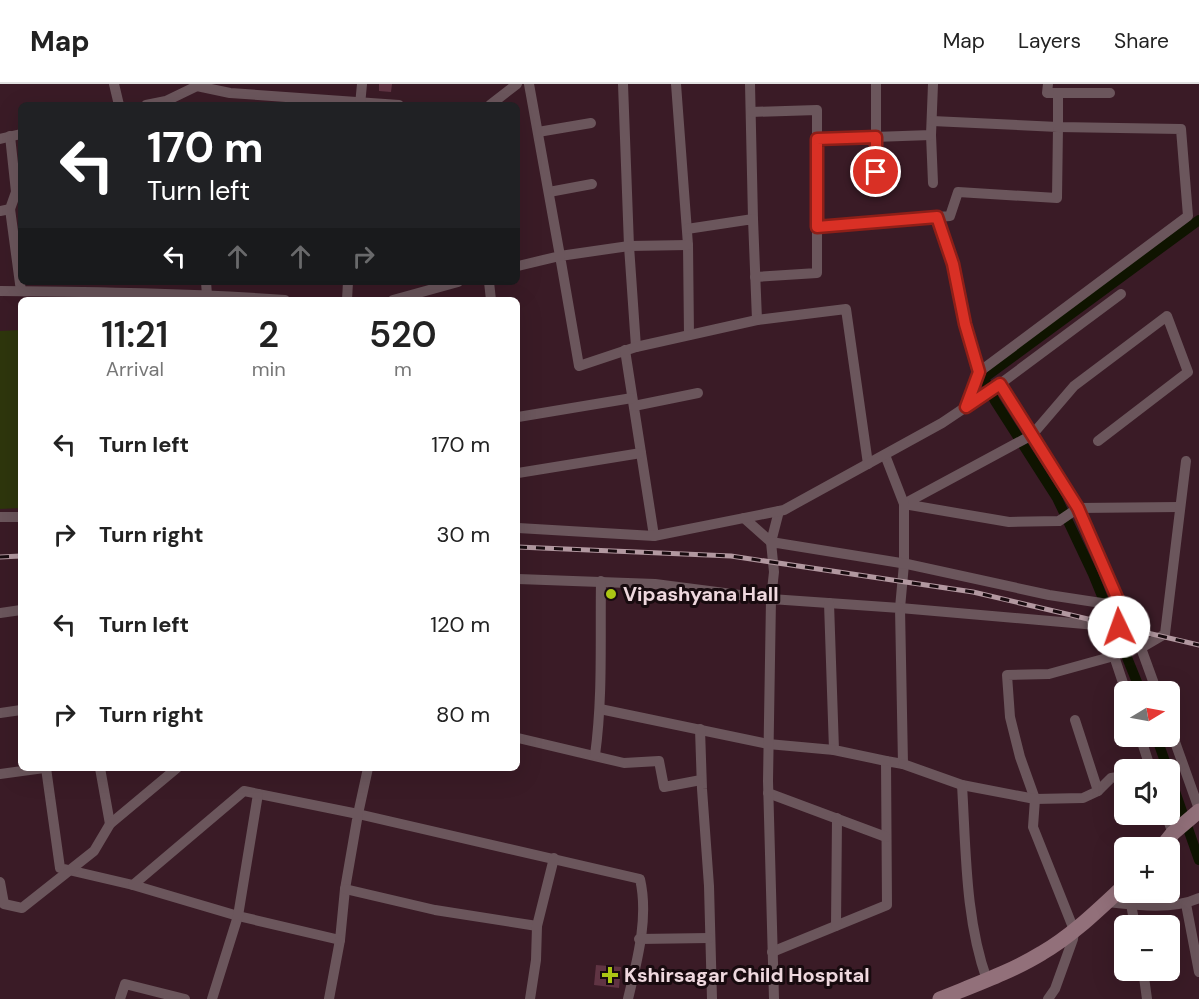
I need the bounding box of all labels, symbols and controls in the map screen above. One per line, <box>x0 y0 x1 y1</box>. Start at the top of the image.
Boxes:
text: Map <box>30 23 90 60</box>
text: Map <box>943 27 985 55</box>
text: Layers <box>1018 27 1081 55</box>
text: Share <box>1114 27 1169 55</box>
text: 170 m <box>147 120 264 175</box>
icon: left <box>48 126 126 204</box>
pin <box>850 146 901 197</box>
icon: arrive <box>859 155 892 188</box>
text: Turn left <box>147 173 250 208</box>
icon: left <box>158 240 191 273</box>
icon: ahead <box>221 240 254 273</box>
icon: ahead <box>284 240 317 273</box>
icon: right <box>347 240 380 273</box>
text: 11:21 <box>101 311 168 358</box>
text: 2 <box>258 311 279 358</box>
text: 520 <box>369 311 437 358</box>
text: Arrival <box>106 356 164 382</box>
text: min <box>252 356 286 382</box>
text: m <box>394 356 412 382</box>
icon: left <box>48 428 81 461</box>
text: Turn left <box>99 430 189 459</box>
text: 170 m <box>431 430 490 459</box>
icon: right <box>48 518 81 551</box>
text: Turn right <box>99 520 204 549</box>
text: 30 m <box>436 520 490 549</box>
place label: Vipashyana Hall <box>623 581 778 607</box>
marker: Vipashyana Hall <box>604 587 618 601</box>
position arrow <box>1087 595 1151 659</box>
icon: left <box>48 608 81 641</box>
text: Turn left <box>99 610 189 639</box>
text: 120 m <box>430 610 490 639</box>
north arrow <box>1114 681 1180 747</box>
map controls <box>1114 681 1180 981</box>
icon: right <box>48 698 81 731</box>
text: Turn right <box>99 700 204 729</box>
text: 80 m <box>436 700 490 729</box>
button: sound <box>1114 759 1180 825</box>
button: + <box>1114 837 1180 903</box>
button: − <box>1114 915 1180 981</box>
place label: Kshirsagar Child Hospital <box>624 962 870 988</box>
marker: Kshirsagar Child Hospital <box>601 966 619 984</box>

